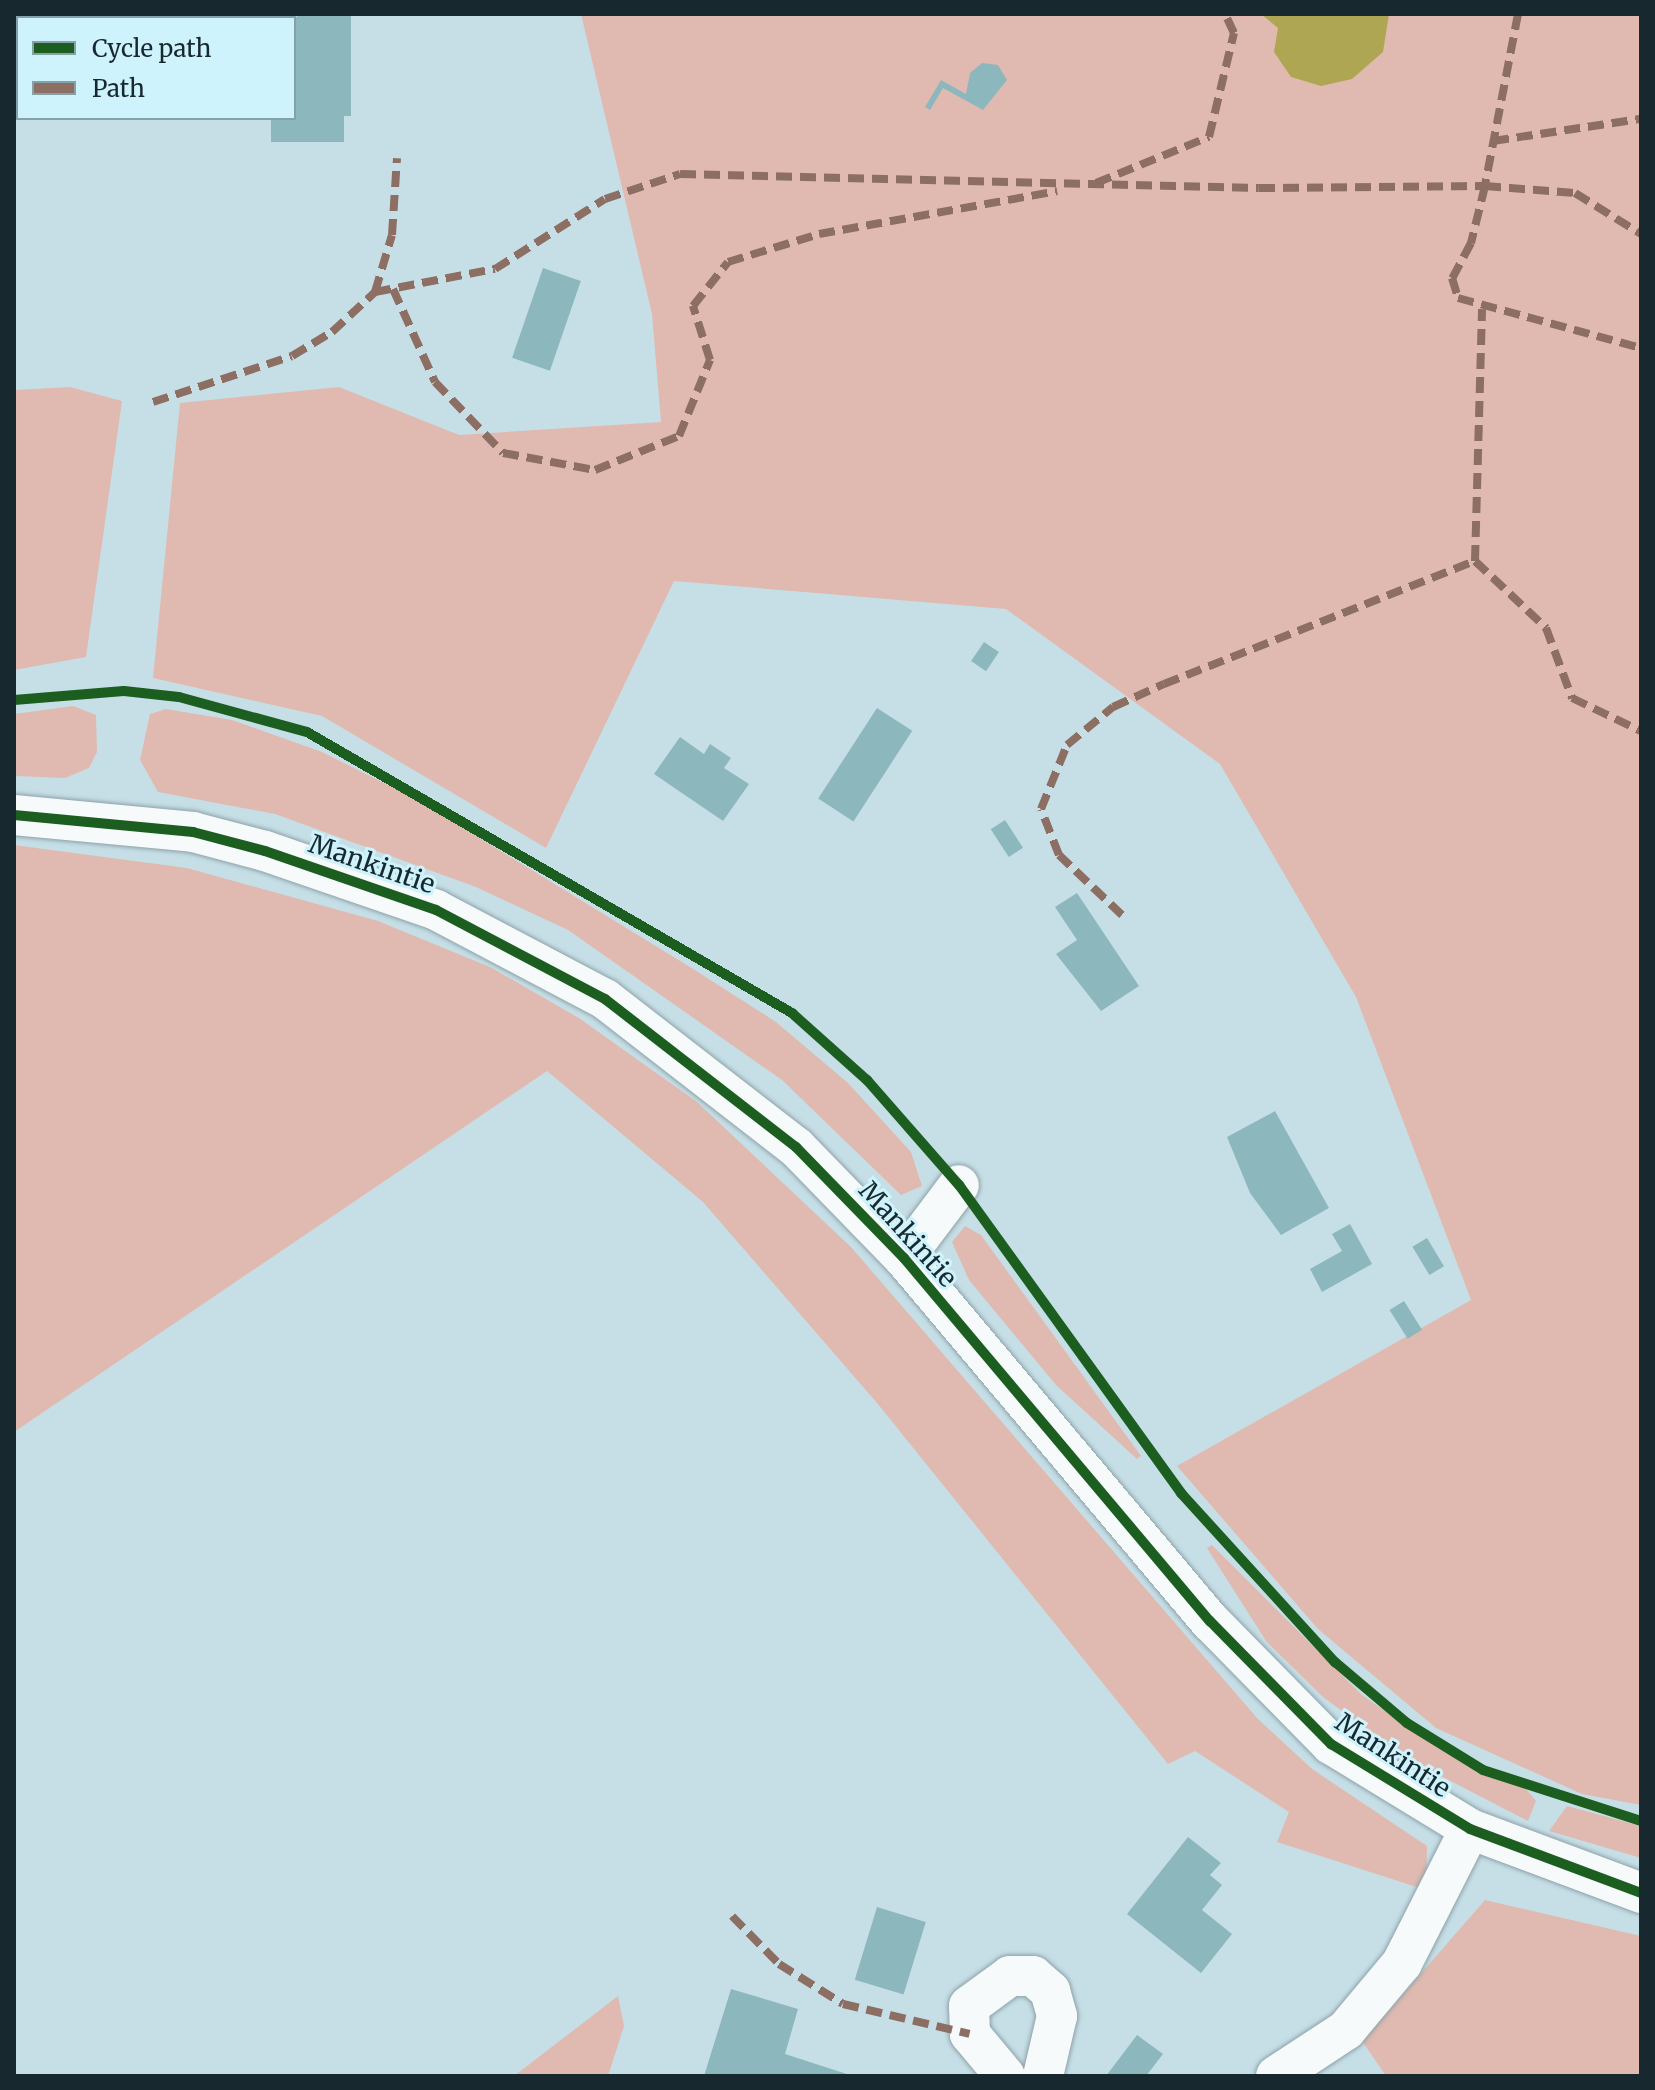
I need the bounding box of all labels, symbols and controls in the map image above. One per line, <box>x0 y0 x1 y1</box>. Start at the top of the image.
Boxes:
legend <box>16 16 296 120</box>
text: Cycle path <box>92 33 211 64</box>
text: Path <box>92 73 145 104</box>
street label: Mankintie <box>305 828 439 900</box>
street label: Mankintie <box>853 1175 963 1293</box>
street label: Mankintie <box>1330 1706 1456 1804</box>

